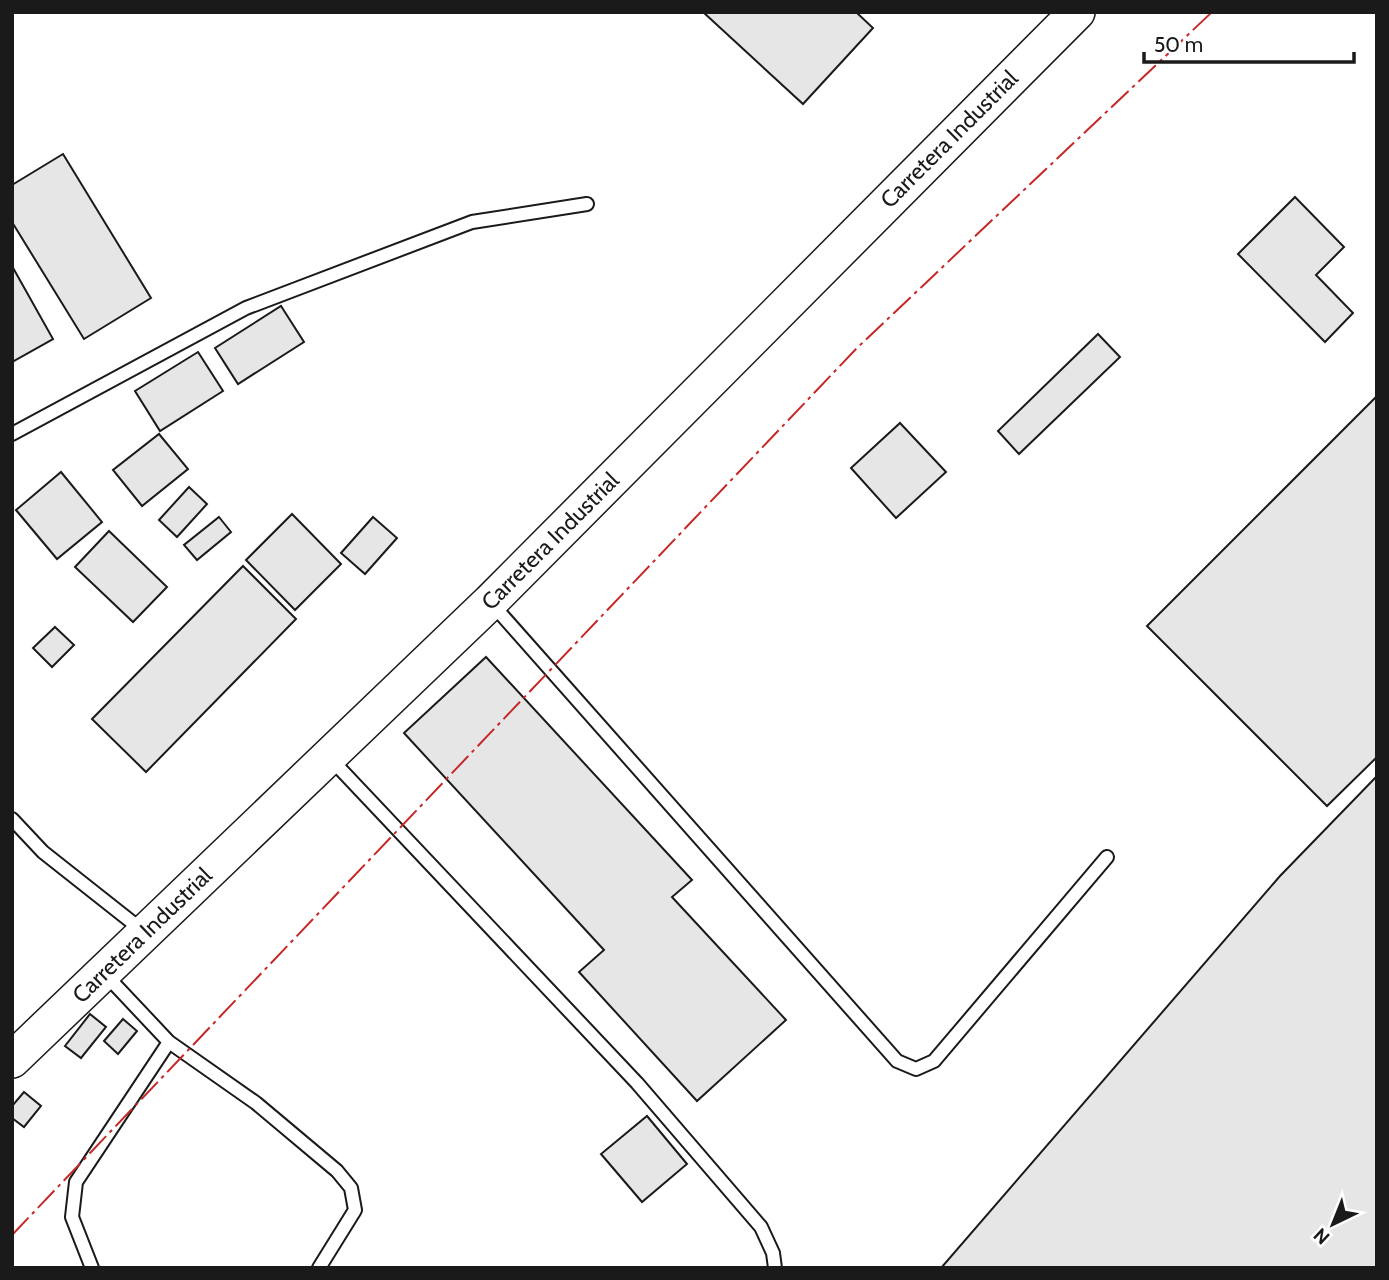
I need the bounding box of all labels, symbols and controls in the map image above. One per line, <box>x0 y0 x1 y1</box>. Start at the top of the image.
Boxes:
scale bar <box>1144 21 1354 65</box>
text: 50 m <box>1154 32 1203 57</box>
street label: Carretera Industrial <box>874 64 1024 214</box>
street label: Carretera Industrial <box>475 466 625 616</box>
street label: Carretera Industrial <box>66 861 218 1009</box>
north arrow <box>1298 1189 1368 1259</box>
text: N <box>1309 1223 1335 1249</box>

